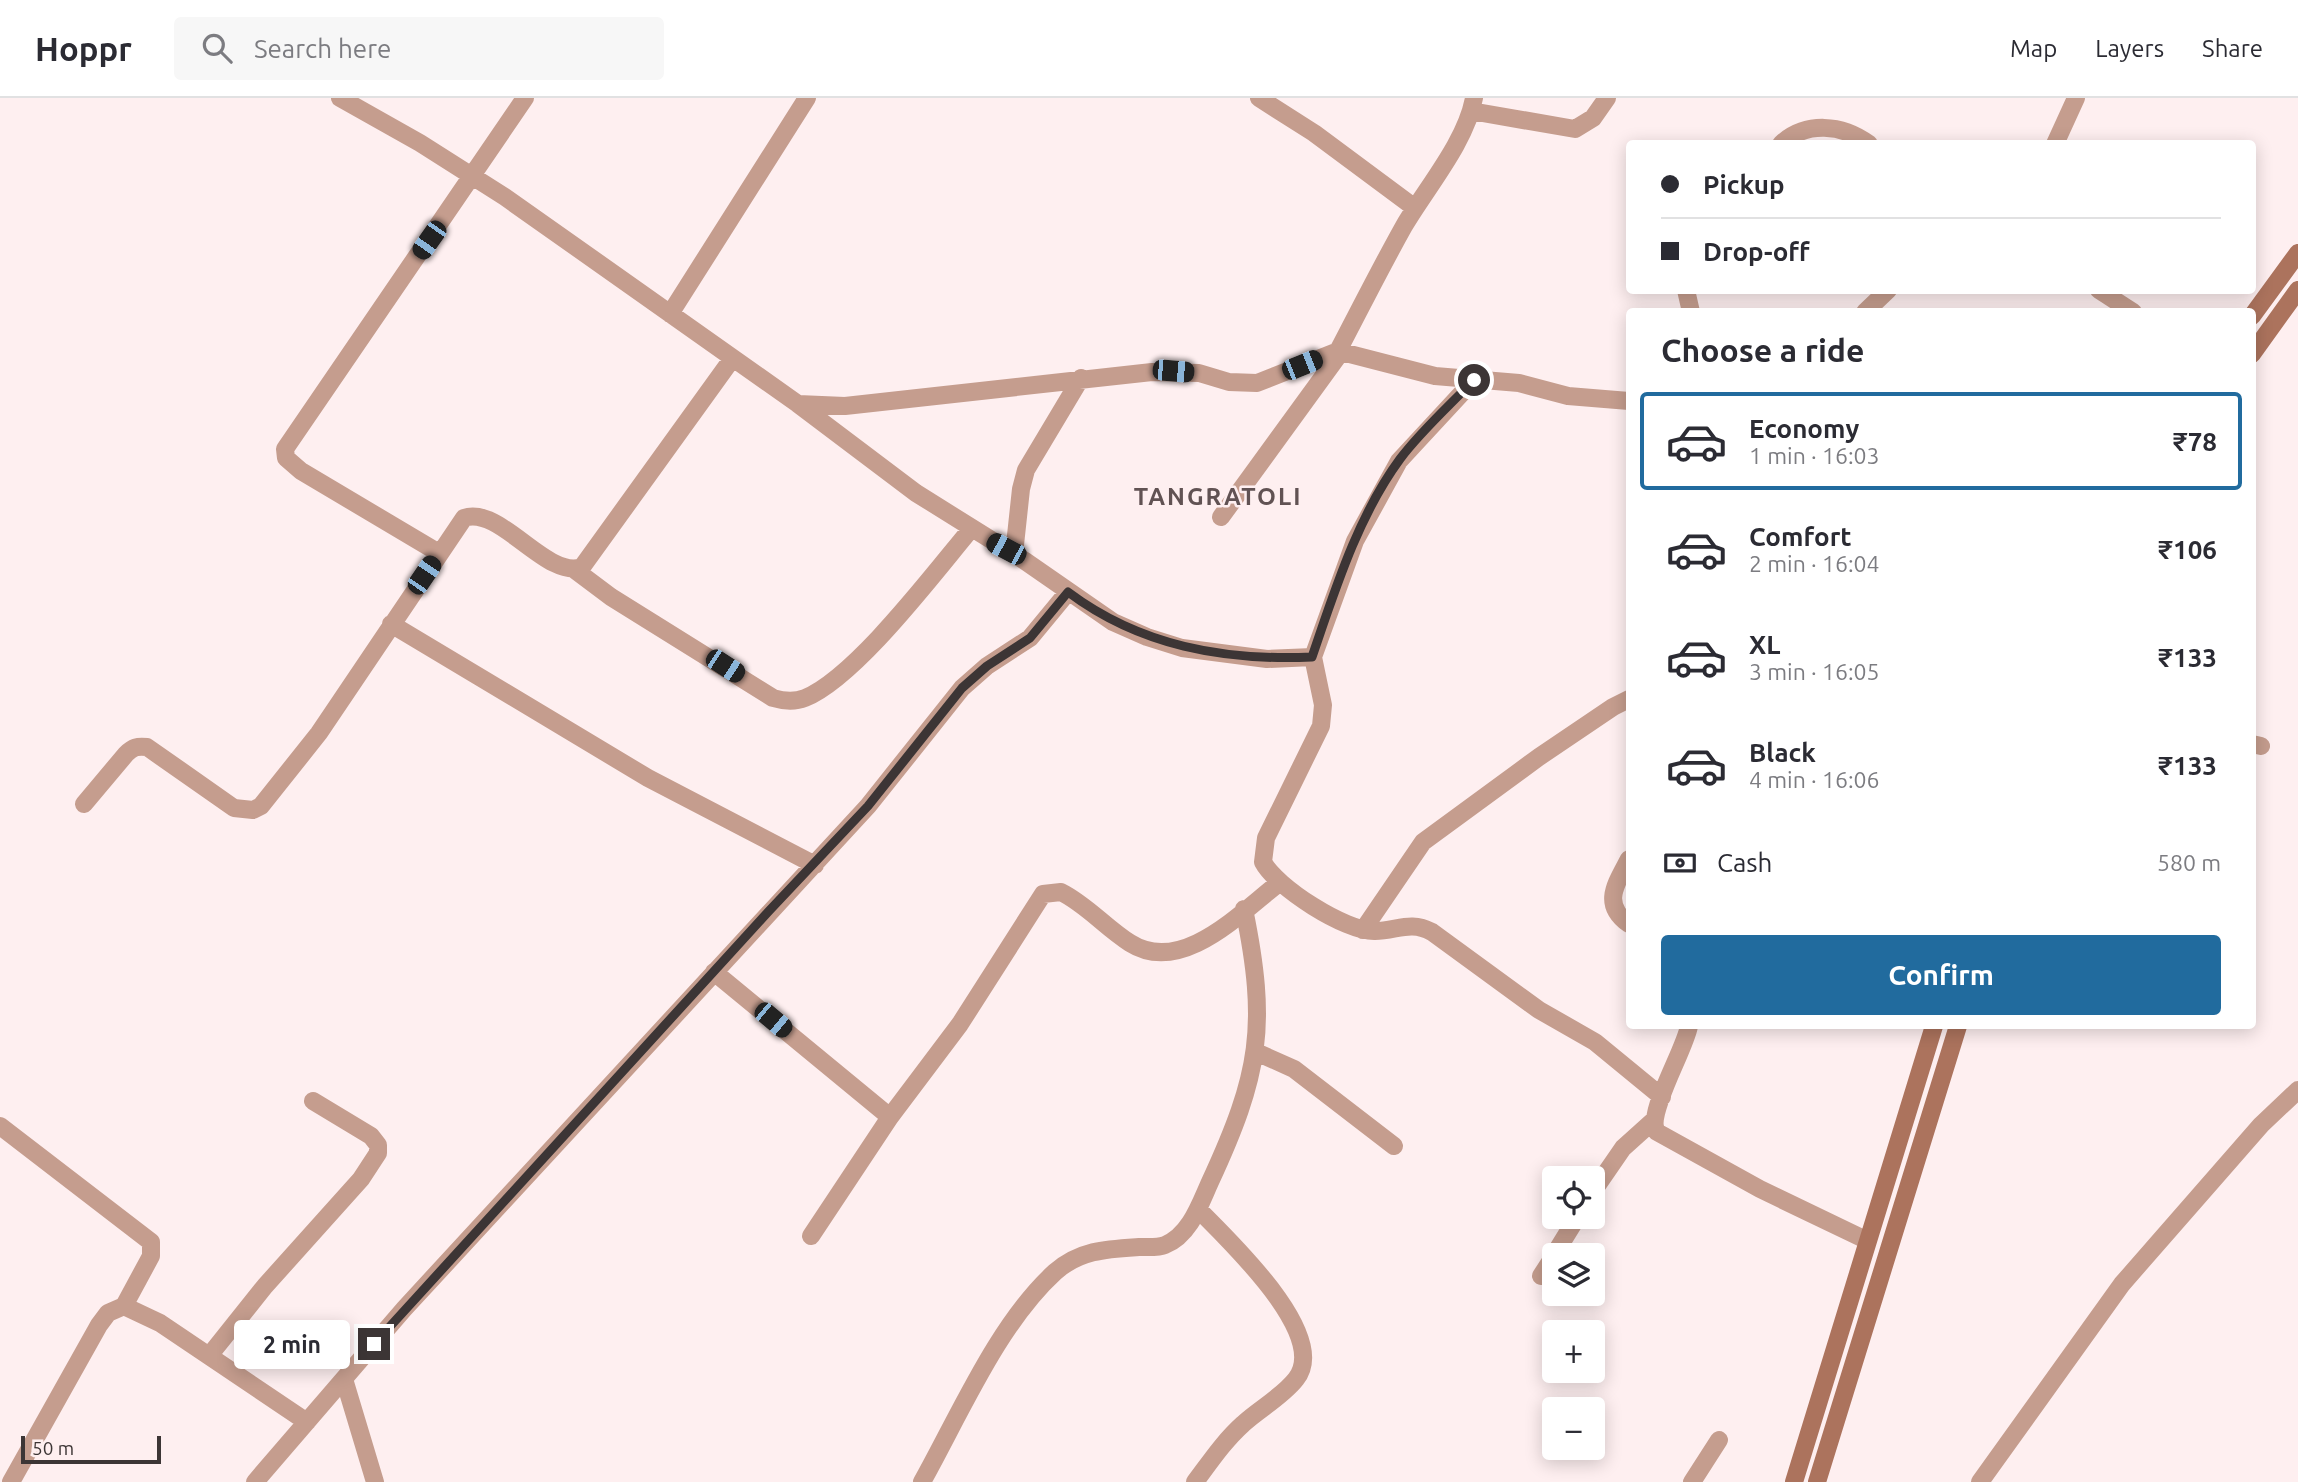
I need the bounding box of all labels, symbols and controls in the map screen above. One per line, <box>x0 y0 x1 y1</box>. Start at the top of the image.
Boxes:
search box <box>174 17 664 80</box>
icon: search <box>198 29 236 67</box>
text: Hoppr <box>35 30 132 67</box>
text: Search here <box>254 34 391 63</box>
text: Map <box>2010 35 2057 62</box>
text: Layers <box>2095 35 2164 62</box>
text: Share <box>2202 35 2263 62</box>
text: Pickup <box>1703 170 1785 199</box>
car <box>409 217 450 263</box>
text: Drop-off <box>1703 237 1810 266</box>
text: Choose a ride <box>1661 332 1864 368</box>
car <box>1279 347 1326 383</box>
car <box>1152 359 1195 383</box>
route start <box>1458 364 1490 396</box>
icon: car <box>1665 410 1728 473</box>
text: Economy <box>1749 414 1859 443</box>
text: ₹78 <box>2173 427 2217 456</box>
text: 1 min · 16:03 <box>1749 443 1880 468</box>
district label: TANGRATOLI <box>1134 483 1302 510</box>
icon: car <box>1665 518 1728 581</box>
text: Comfort <box>1749 522 1852 551</box>
car <box>983 530 1030 568</box>
text: ₹106 <box>2158 535 2217 564</box>
text: 2 min · 16:04 <box>1749 551 1880 576</box>
car <box>404 552 445 598</box>
icon: car <box>1665 626 1728 689</box>
text: XL <box>1749 630 1780 659</box>
text: ₹133 <box>2158 643 2217 672</box>
car <box>702 646 749 686</box>
text: 3 min · 16:05 <box>1749 659 1880 684</box>
icon: car <box>1665 734 1728 797</box>
text: Black <box>1749 738 1816 767</box>
text: ₹133 <box>2158 751 2217 780</box>
text: 4 min · 16:06 <box>1749 767 1880 792</box>
icon: cash <box>1661 844 1699 882</box>
text: Cash <box>1717 848 1772 877</box>
text: 580 m <box>2157 850 2221 875</box>
button: Confirm <box>1661 935 2221 1015</box>
car <box>751 998 796 1042</box>
map controls <box>1542 1166 1605 1460</box>
button: locate <box>1542 1166 1605 1229</box>
button: layers <box>1542 1243 1605 1306</box>
callout: 2 min <box>234 1320 350 1368</box>
button: + <box>1542 1320 1605 1383</box>
route end <box>358 1328 390 1360</box>
text: 2 min <box>263 1332 321 1357</box>
button: − <box>1542 1397 1605 1460</box>
scale bar <box>21 1433 161 1465</box>
text: 50 m <box>32 1437 74 1459</box>

